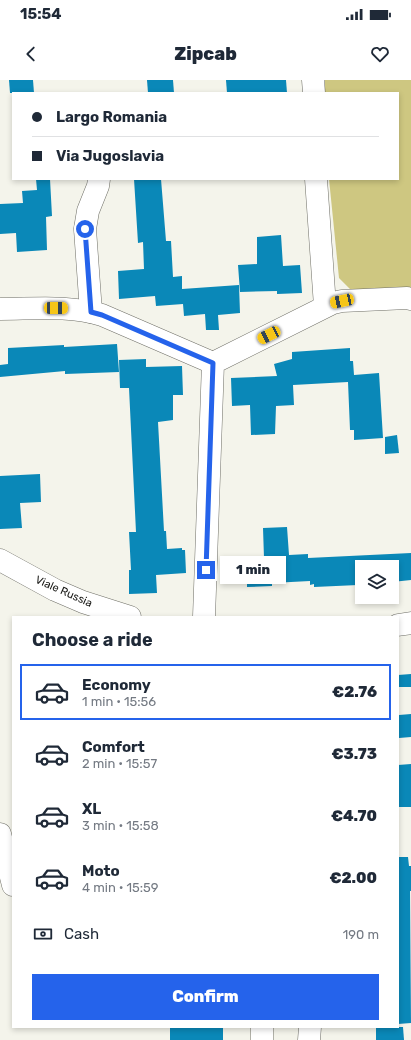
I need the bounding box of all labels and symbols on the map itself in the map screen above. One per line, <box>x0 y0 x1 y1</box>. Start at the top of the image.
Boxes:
route start <box>76 220 94 238</box>
car <box>329 293 355 309</box>
car <box>44 302 68 314</box>
car <box>256 324 282 346</box>
callout: 1 min <box>220 556 286 584</box>
route end <box>197 561 215 579</box>
street label: Viale Russia <box>33 573 94 610</box>

